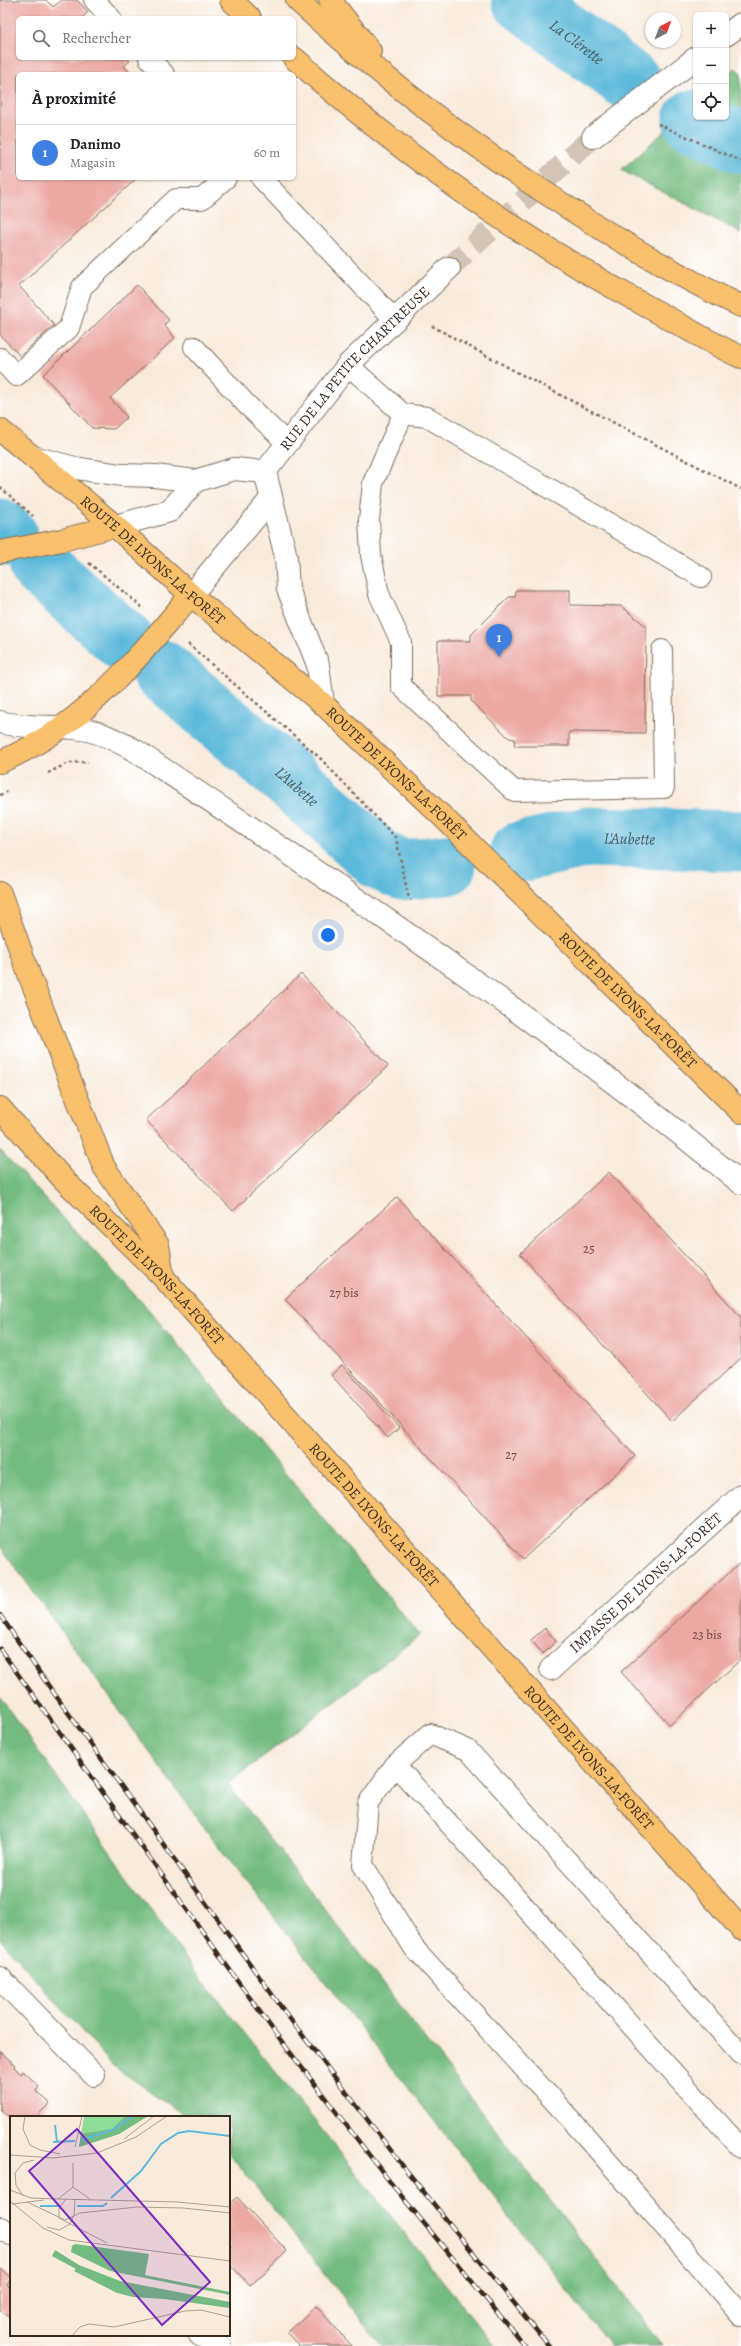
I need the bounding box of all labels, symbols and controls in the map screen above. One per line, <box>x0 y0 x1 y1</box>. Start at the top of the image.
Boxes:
north arrow <box>645 12 681 48</box>
map controls <box>693 12 729 120</box>
button: + <box>693 12 729 48</box>
water label: La Clérette <box>545 15 608 70</box>
search box <box>16 16 296 60</box>
icon: search <box>30 27 52 49</box>
text: Rechercher <box>62 28 131 48</box>
button: − <box>693 48 729 84</box>
button: locate <box>693 84 729 120</box>
text: À proximité <box>32 87 116 110</box>
text: Danimo <box>70 134 121 154</box>
text: 1 <box>43 144 47 161</box>
text: 60 m <box>254 144 280 161</box>
text: Magasin <box>70 154 115 171</box>
street label: RUE DE LA PETITE CHARTREUSE <box>275 282 434 455</box>
street label: ROUTE DE LYONS-LA-FORÊT <box>76 491 230 630</box>
pin: 1 <box>486 624 512 657</box>
street label: ROUTE DE LYONS-LA-FORÊT <box>322 702 472 845</box>
water label: L'Aubette <box>270 761 323 812</box>
water label: L'Aubette <box>603 827 656 851</box>
your location <box>318 925 338 945</box>
street label: ROUTE DE LYONS-LA-FORÊT <box>555 927 702 1073</box>
street label: ROUTE DE LYONS-LA-FORÊT <box>85 1200 229 1350</box>
house number: 25 <box>583 1240 595 1257</box>
house number: 27 bis <box>329 1284 359 1301</box>
street label: ROUTE DE LYONS-LA-FORÊT <box>305 1439 444 1592</box>
house number: 27 <box>505 1446 517 1463</box>
street label: IMPASSE DE LYONS-LA-FORÊT <box>565 1508 727 1657</box>
house number: 23 bis <box>692 1626 722 1643</box>
street label: ROUTE DE LYONS-LA-FORÊT <box>520 1681 659 1835</box>
inset map <box>10 2116 230 2336</box>

